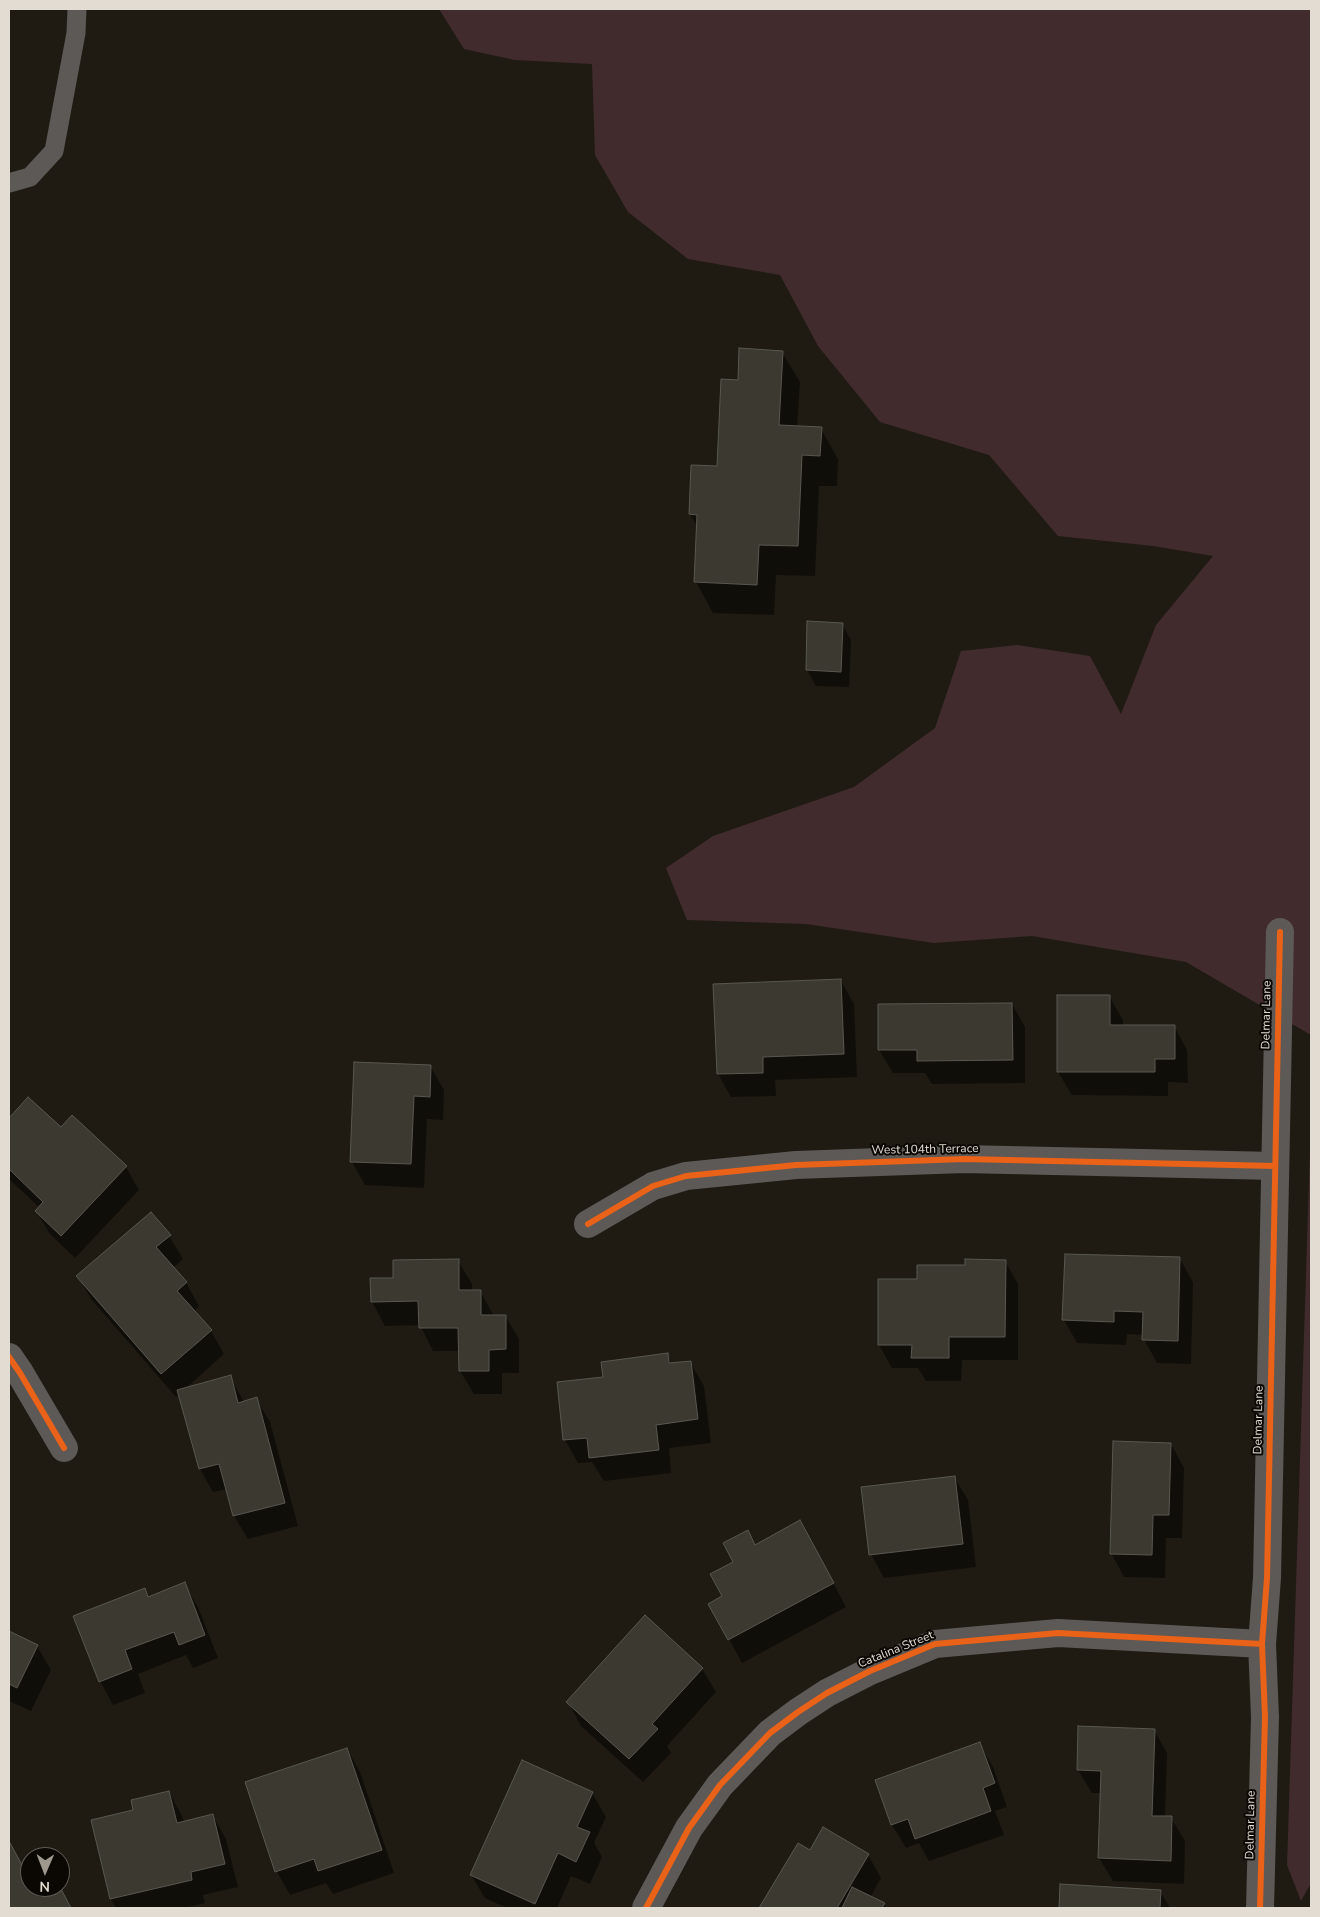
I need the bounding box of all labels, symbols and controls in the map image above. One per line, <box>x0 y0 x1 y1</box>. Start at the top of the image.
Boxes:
street label: Delmar Lane <box>1259 980 1275 1050</box>
street label: West 104th Terrace <box>871 1142 979 1158</box>
street label: Delmar Lane <box>1251 1385 1267 1455</box>
street label: Catalina Street <box>856 1628 936 1672</box>
street label: Delmar Lane <box>1243 1790 1259 1860</box>
north arrow <box>20 1847 70 1897</box>
text: N <box>39 1877 50 1896</box>

